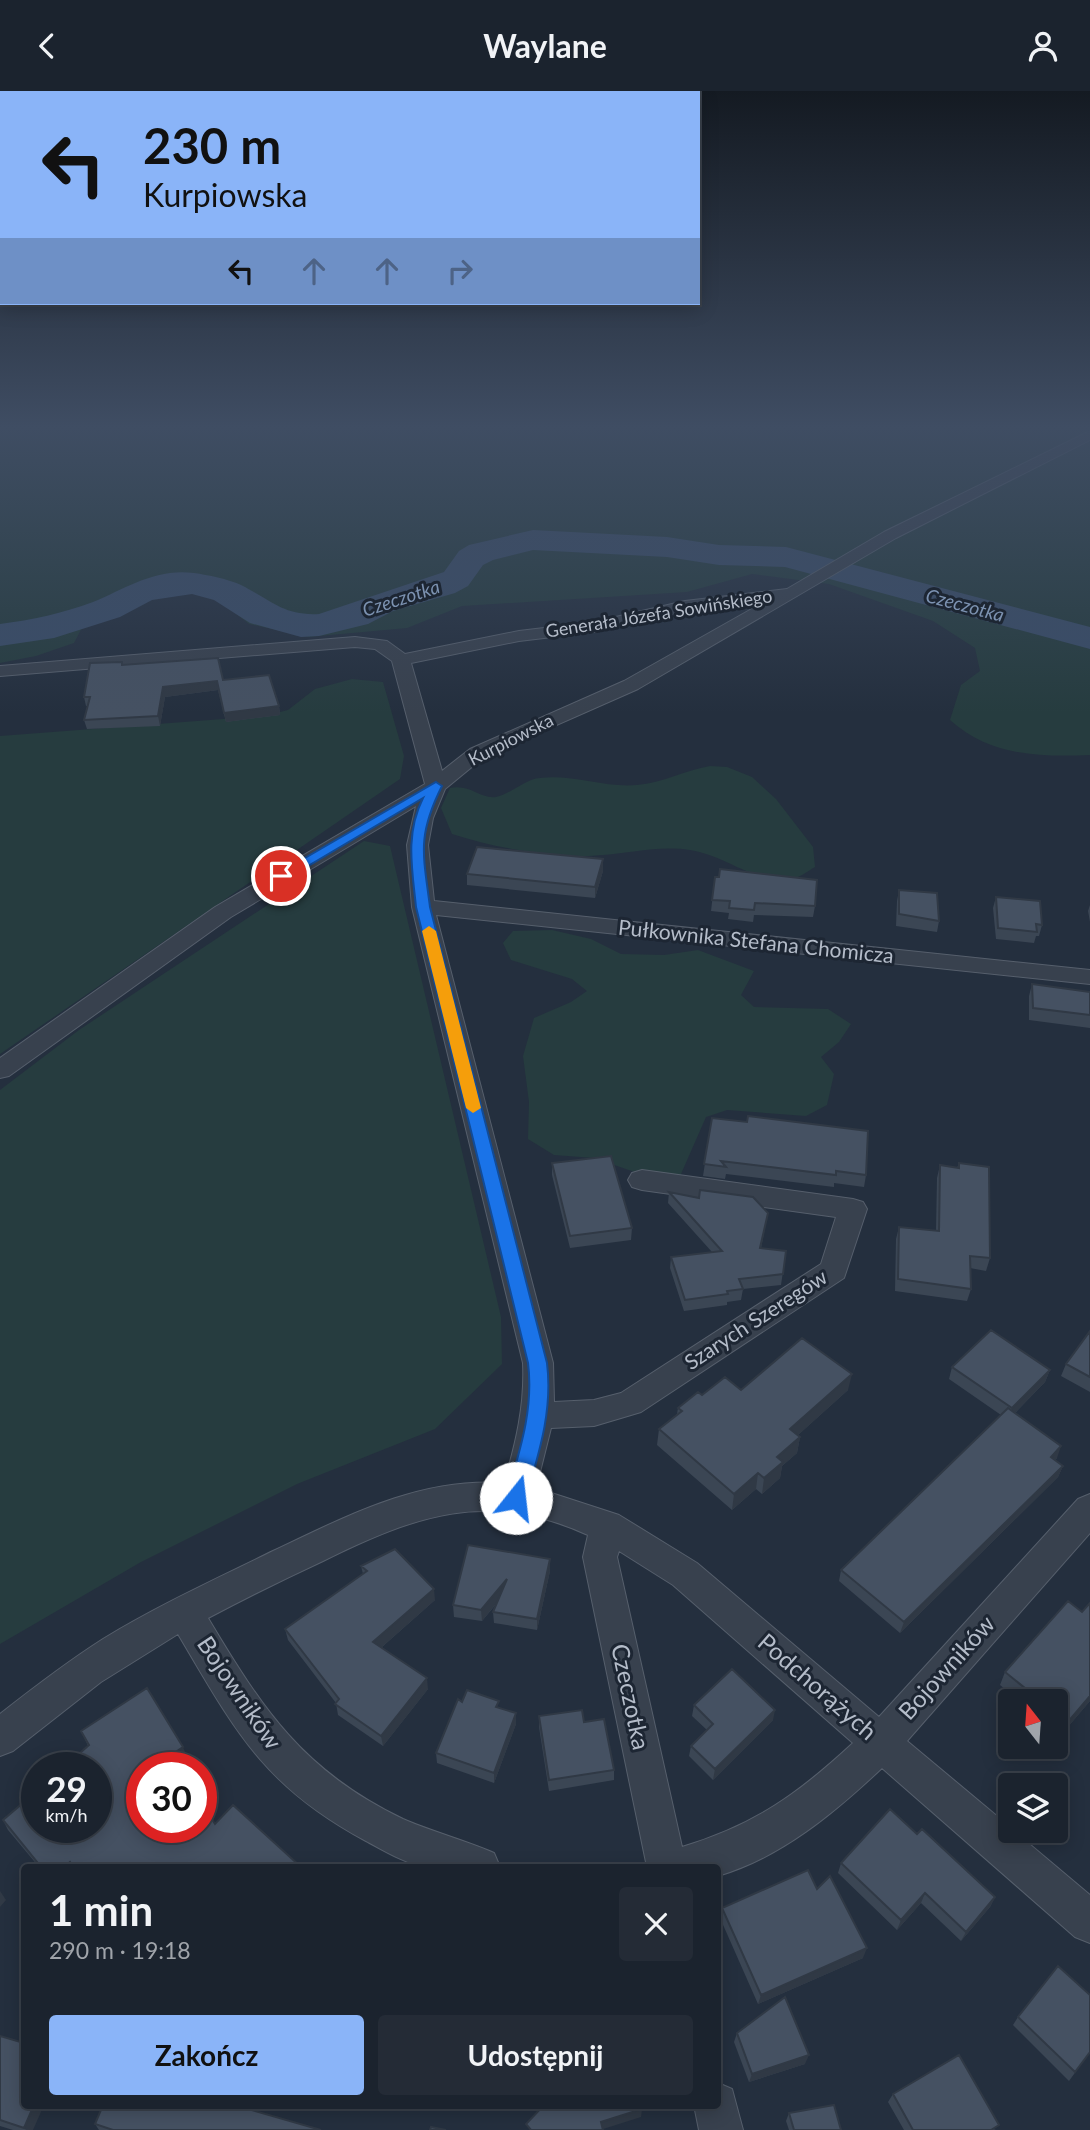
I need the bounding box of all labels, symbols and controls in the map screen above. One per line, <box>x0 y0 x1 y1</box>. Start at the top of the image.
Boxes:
text: Waylane <box>483 26 607 65</box>
icon: back <box>28 27 66 65</box>
icon: person <box>1024 27 1062 65</box>
text: 230 m <box>143 116 281 174</box>
icon: left <box>28 119 119 210</box>
text: Kurpiowska <box>143 175 307 214</box>
icon: left <box>222 252 260 290</box>
icon: ahead <box>295 252 333 290</box>
icon: ahead <box>368 252 406 290</box>
icon: right <box>441 252 479 290</box>
water label: Czeczotka <box>359 574 442 621</box>
water label: Czeczotka <box>924 583 1007 626</box>
street label: Generała Józefa Sowińskiego <box>544 584 774 642</box>
street label: Kurpiowska <box>464 708 557 770</box>
pin <box>251 846 311 906</box>
icon: arrive <box>262 857 300 895</box>
street label: Pułkownika Stefana Chomicza <box>617 914 895 967</box>
street label: Szarych Szeregów <box>679 1263 832 1374</box>
position arrow <box>479 1461 553 1535</box>
street label: Bojowników <box>892 1609 1000 1725</box>
street label: Podchorążych <box>753 1627 883 1745</box>
street label: Bojowników <box>192 1630 289 1754</box>
street label: Czeczotka <box>606 1641 657 1752</box>
north arrow <box>998 1689 1068 1759</box>
map controls <box>998 1689 1068 1843</box>
speed limit sign: 30 <box>126 1752 217 1843</box>
text: 29 <box>46 1767 87 1809</box>
button: layers <box>998 1773 1068 1843</box>
text: km/h <box>45 1804 88 1826</box>
text: 1 min <box>49 1885 153 1935</box>
button: close <box>619 1887 693 1961</box>
text: 290 m · 19:18 <box>49 1936 191 1964</box>
button: Zakończ <box>49 2015 364 2095</box>
button: Udostępnij <box>378 2015 693 2095</box>

